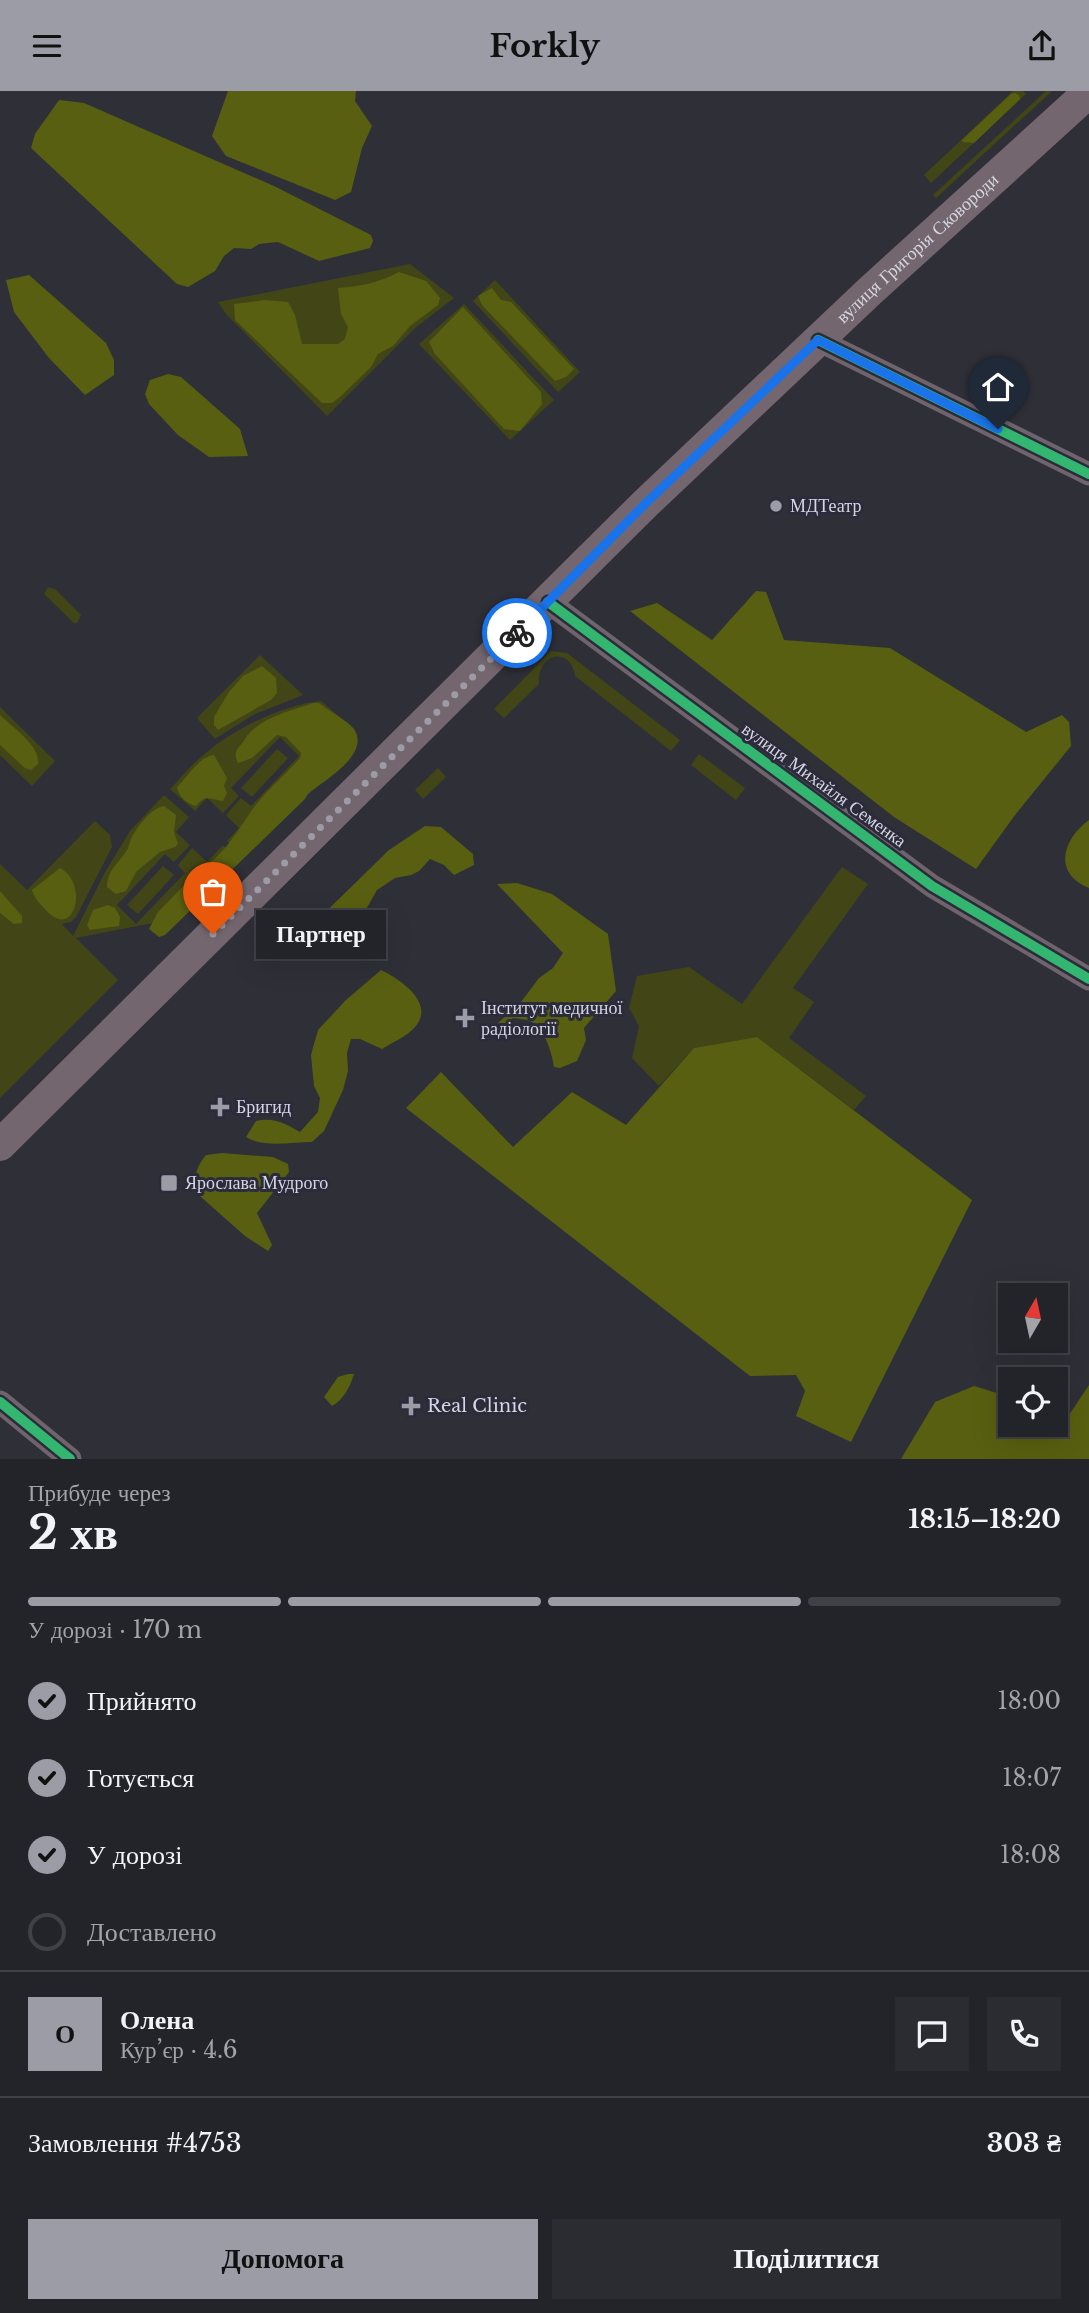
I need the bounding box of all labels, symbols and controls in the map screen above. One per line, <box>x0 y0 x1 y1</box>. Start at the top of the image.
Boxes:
text: Forkly <box>489 26 600 66</box>
icon: menu <box>28 27 66 65</box>
icon: share <box>1023 27 1061 65</box>
street label: вулиця Григорія Сковороди <box>832 169 1003 328</box>
pin <box>968 357 1028 429</box>
icon: home <box>979 368 1017 406</box>
place label: МДТеатр <box>790 495 861 517</box>
marker: МДТеатр <box>768 498 784 514</box>
courier <box>482 598 552 668</box>
icon: bike <box>498 614 536 652</box>
street label: вулиця Михайля Семенка <box>737 718 911 852</box>
pin <box>183 862 243 934</box>
icon: bag <box>194 873 232 911</box>
callout: Партнер <box>255 909 384 959</box>
text: Партнер <box>276 920 366 948</box>
place label: Інститут медичної радіології <box>481 997 622 1040</box>
marker: Інститут медичної радіології <box>455 1008 475 1028</box>
place label: Бригид <box>236 1096 291 1118</box>
marker: Бригид <box>210 1097 230 1117</box>
place label: Ярослава Мудрого <box>185 1172 328 1194</box>
marker: Ярослава Мудрого <box>159 1173 179 1193</box>
north arrow <box>998 1283 1068 1353</box>
map controls <box>998 1283 1068 1437</box>
button: locate <box>998 1367 1068 1437</box>
place label: Real Clinic <box>427 1395 527 1417</box>
marker: Real Clinic <box>401 1396 421 1416</box>
text: Прибуде через <box>28 1479 171 1507</box>
text: 18:15–18:20 <box>908 1503 1061 1535</box>
text: 2 хв <box>28 1504 118 1561</box>
text: У дорозі · 170 m <box>28 1616 202 1644</box>
icon: check <box>28 1682 66 1720</box>
text: Прийнято <box>87 1685 197 1717</box>
text: 18:00 <box>997 1687 1061 1715</box>
icon: check <box>28 1759 66 1797</box>
text: Готується <box>87 1762 194 1794</box>
text: 18:07 <box>1002 1764 1061 1792</box>
icon: check <box>28 1836 66 1874</box>
text: У дорозі <box>87 1839 183 1871</box>
text: 18:08 <box>1000 1841 1061 1869</box>
text: Доставлено <box>87 1916 217 1948</box>
button: chat <box>895 1997 969 2071</box>
button: phone <box>987 1997 1061 2071</box>
text: Олена <box>120 2004 194 2036</box>
text: О <box>55 2018 75 2050</box>
text: Кур’єр · 4.6 <box>120 2036 238 2064</box>
text: Замовлення #4753 <box>28 2127 242 2159</box>
text: 303 ₴ <box>987 2127 1061 2159</box>
button: Допомога <box>28 2219 538 2299</box>
button: Поділитися <box>552 2219 1061 2299</box>

